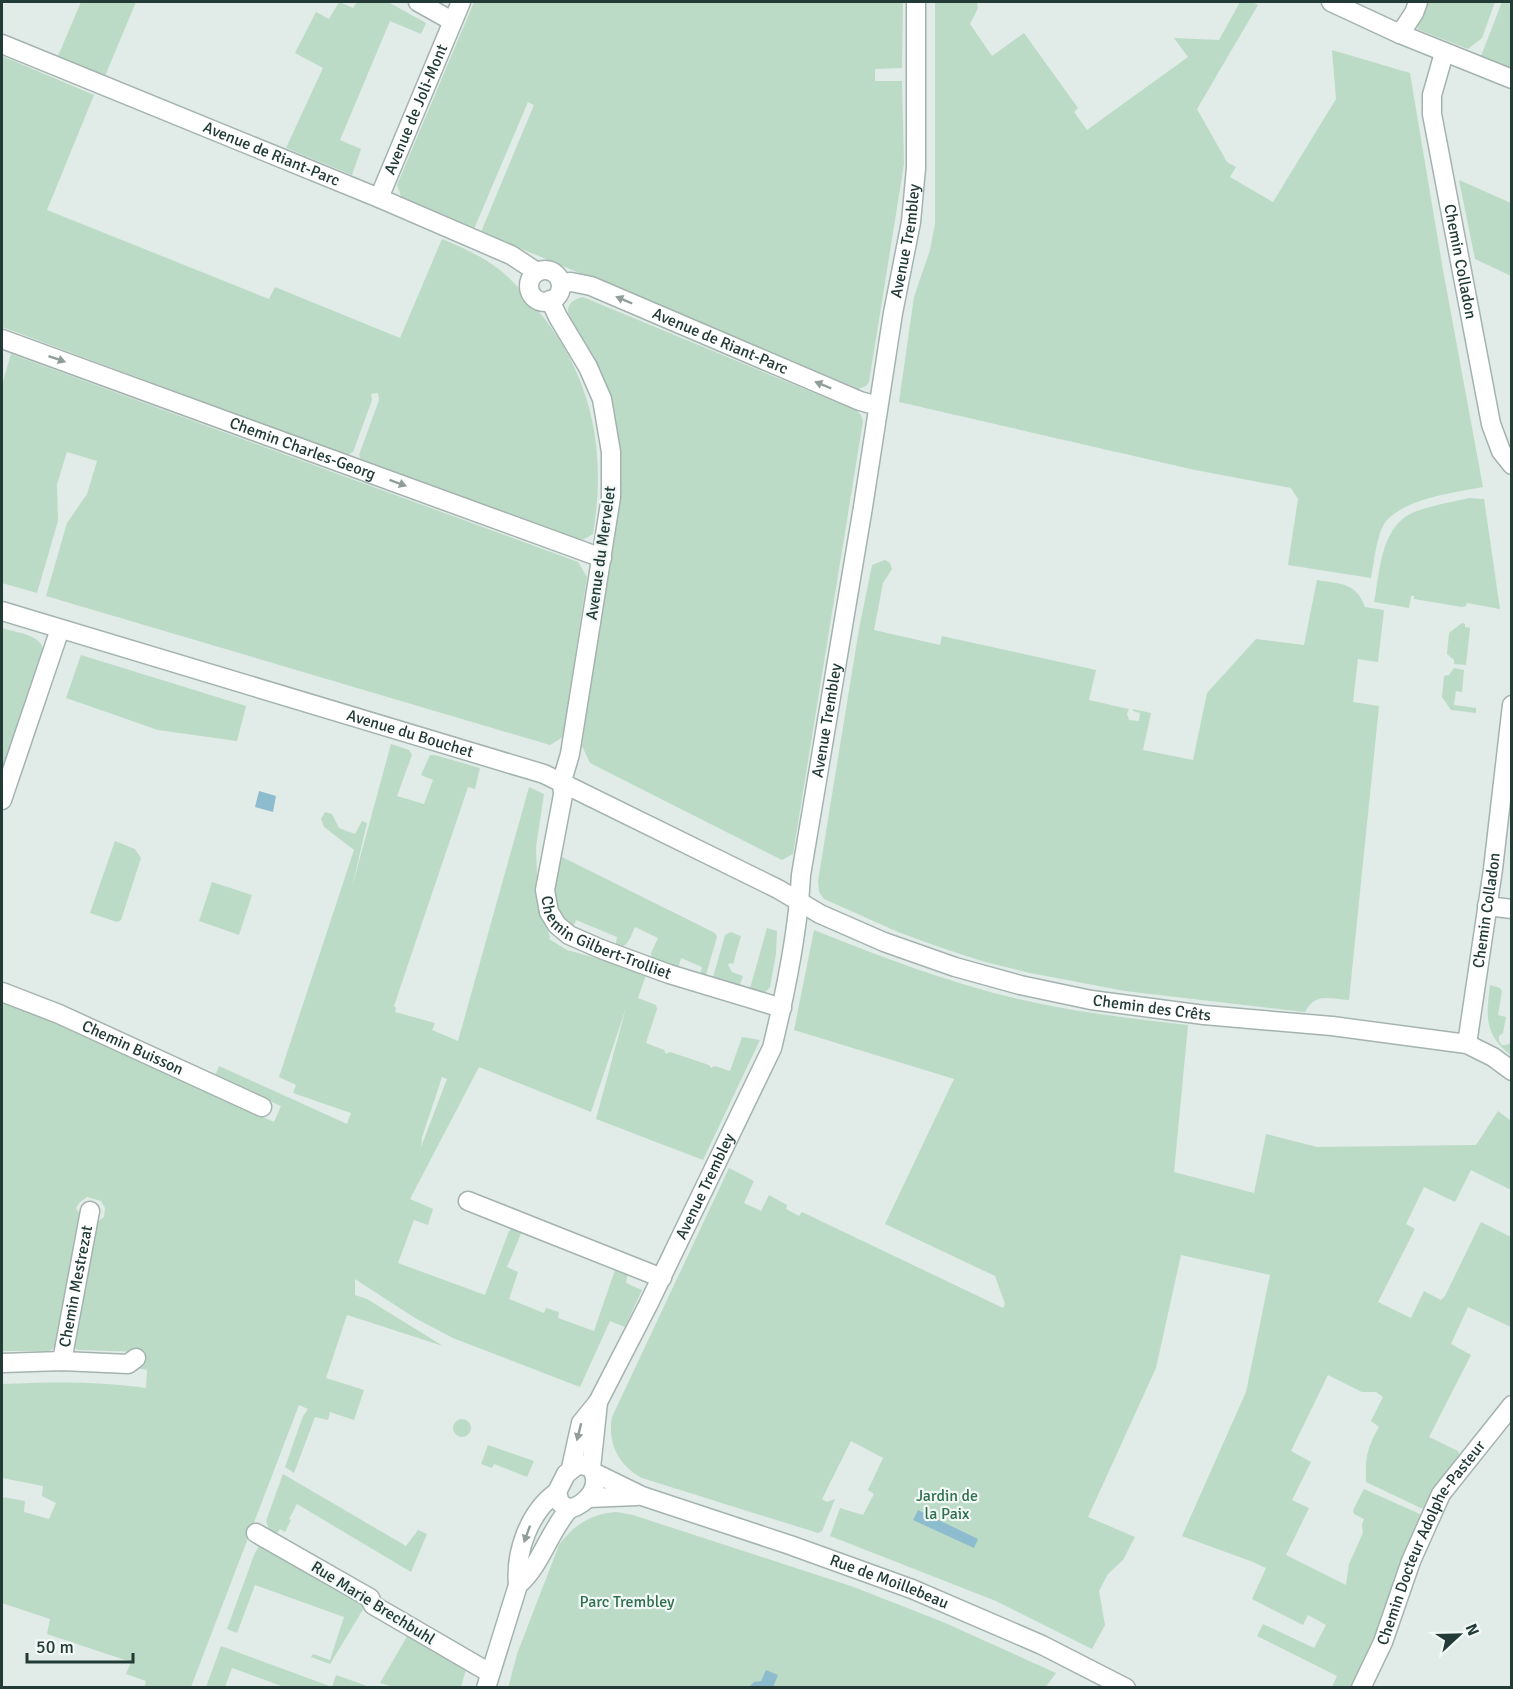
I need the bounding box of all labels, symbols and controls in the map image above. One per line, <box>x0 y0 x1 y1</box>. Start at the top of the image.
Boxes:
street label: Avenue de Joli-Mont <box>380 41 452 178</box>
street label: Avenue de Riant-Parc <box>200 117 343 191</box>
street label: Avenue Trembley <box>886 183 925 300</box>
street label: Chemin Colladon <box>1439 203 1481 321</box>
one-way arrow <box>615 295 633 305</box>
street label: Avenue de Riant-Parc <box>649 303 791 379</box>
one-way arrow <box>48 354 66 364</box>
one-way arrow <box>814 380 832 389</box>
street label: Chemin Charles-Georg <box>227 413 378 485</box>
one-way arrow <box>389 479 407 489</box>
street label: Avenue du Mervelet <box>582 484 620 621</box>
street label: Avenue Trembley <box>808 661 847 779</box>
street label: Avenue du Bouchet <box>344 705 476 762</box>
street label: Chemin Colladon <box>1468 852 1505 970</box>
street label: Chemin Gilbert-Trolliet <box>536 894 674 984</box>
street label: Chemin des Crêts <box>1092 990 1211 1026</box>
street label: Chemin Buisson <box>79 1016 187 1080</box>
street label: Avenue Trembley <box>671 1130 740 1243</box>
street label: Chemin Mestrezat <box>55 1223 97 1349</box>
one-way arrow <box>573 1423 583 1441</box>
street label: Chemin Docteur Adolphe-Pasteur <box>1373 1436 1490 1648</box>
park label: Jardin de la Paix <box>916 1486 978 1524</box>
one-way arrow <box>522 1525 531 1543</box>
street label: Rue de Moillebeau <box>827 1550 952 1614</box>
street label: Rue Marie Brechbuhl <box>307 1557 439 1649</box>
park label: Parc Trembley <box>579 1592 675 1612</box>
north arrow <box>1429 1605 1489 1665</box>
text: N <box>1461 1621 1483 1639</box>
scale bar <box>27 1626 134 1664</box>
text: 50 m <box>36 1636 74 1658</box>

